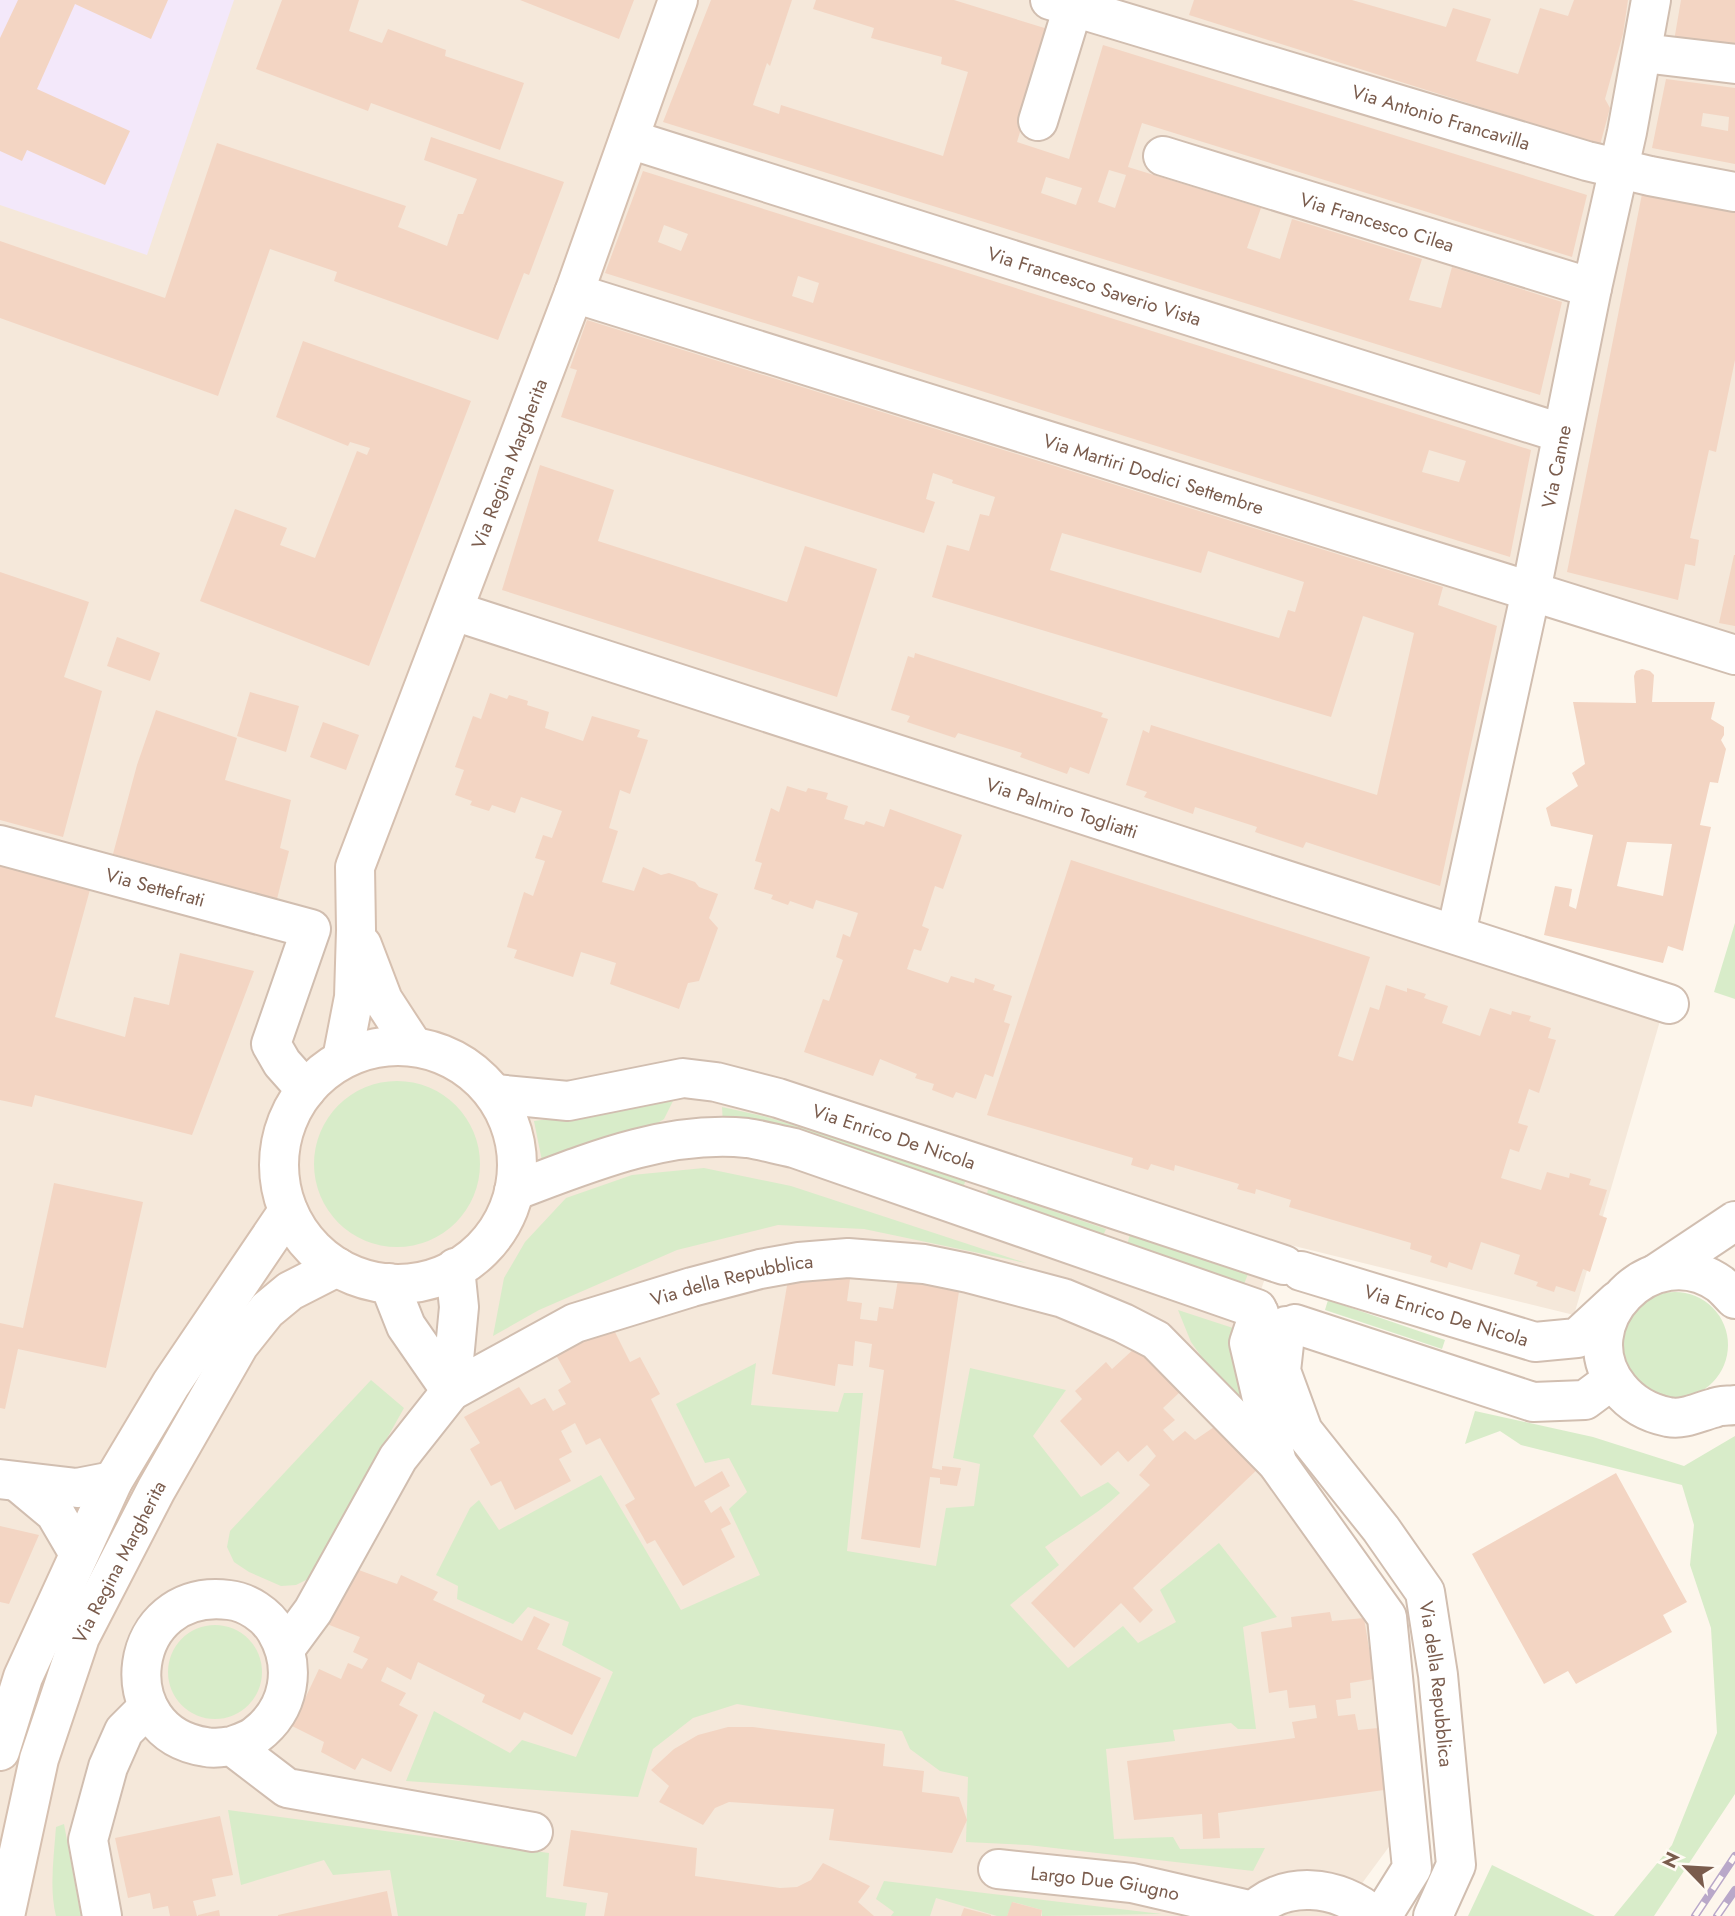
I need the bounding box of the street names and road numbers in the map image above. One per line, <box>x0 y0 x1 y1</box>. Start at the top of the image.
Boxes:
street label: Via Antonio Francavilla <box>1348 78 1533 157</box>
street label: Via Francesco Cilea <box>1296 186 1457 259</box>
street label: Via Francesco Saverio Vista <box>984 240 1204 333</box>
street label: Via Regina Margherita <box>465 375 554 553</box>
street label: Via Canne <box>1535 423 1578 511</box>
street label: Via Martiri Dodici Settembre <box>1040 427 1267 521</box>
street label: Via Palmiro Togliatti <box>982 771 1141 845</box>
street label: Via Settefrati <box>102 861 208 914</box>
street label: Via Enrico De Nicola <box>809 1097 979 1176</box>
street label: Via della Repubblica <box>647 1248 814 1313</box>
street label: Via Enrico De Nicola <box>1361 1278 1532 1353</box>
street label: Via Regina Margherita <box>66 1476 173 1648</box>
street label: Via della Repubblica <box>1413 1599 1460 1768</box>
street label: Largo Due Giugno <box>1029 1859 1182 1908</box>

